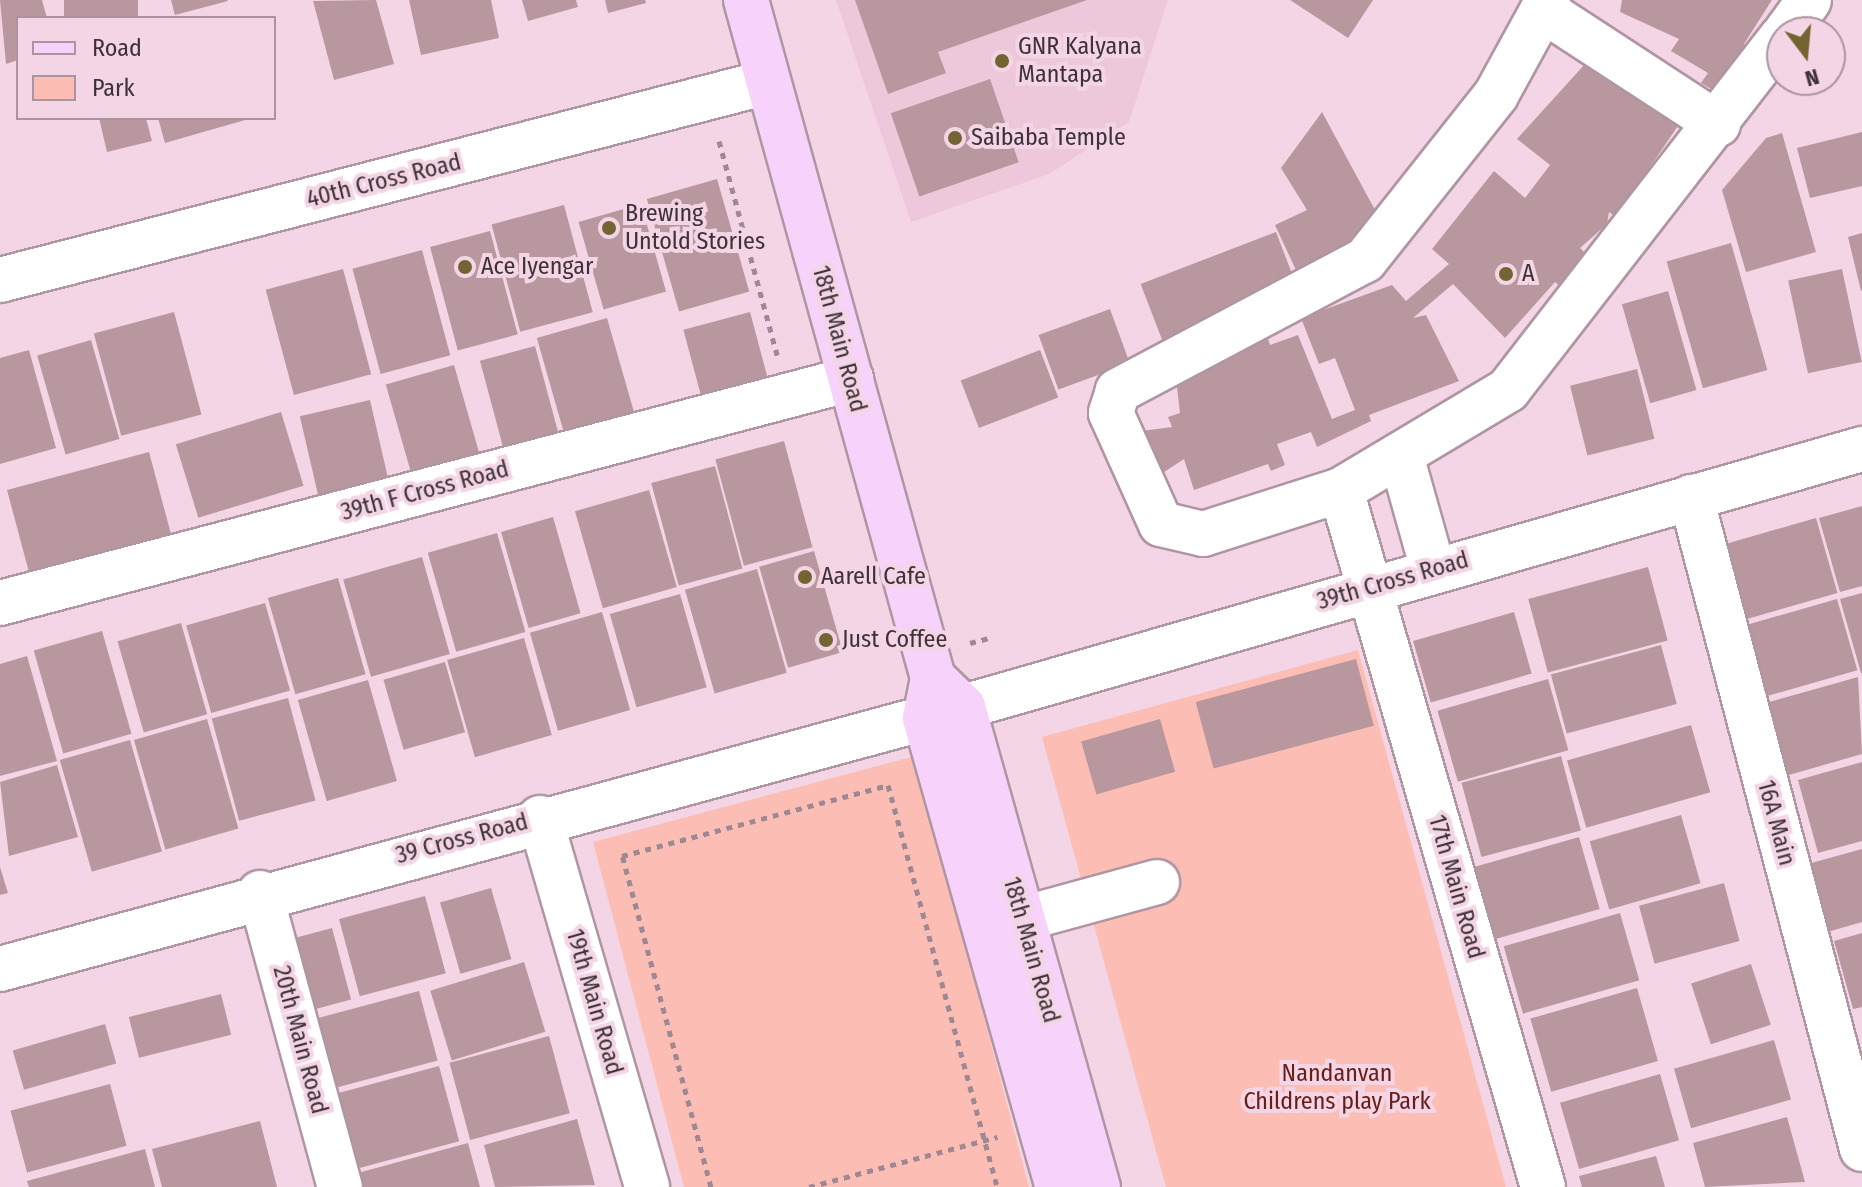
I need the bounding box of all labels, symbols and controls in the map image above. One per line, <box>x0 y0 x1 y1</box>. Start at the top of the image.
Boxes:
legend <box>16 16 276 120</box>
north arrow <box>1766 16 1846 96</box>
place label: GNR Kalyana Mantapa <box>1018 33 1142 89</box>
text: Road <box>92 34 142 62</box>
marker: GNR Kalyana Mantapa <box>993 52 1011 70</box>
text: N <box>1802 63 1822 92</box>
text: Park <box>92 74 135 102</box>
place label: Saibaba Temple <box>971 124 1126 152</box>
marker: Saibaba Temple <box>946 129 964 147</box>
street label: 40th Cross Road <box>304 148 464 214</box>
place label: Brewing Untold Stories <box>625 200 765 256</box>
marker: Brewing Untold Stories <box>600 219 618 237</box>
place label: Ace Iyengar <box>481 253 593 281</box>
marker: Ace Iyengar <box>456 258 474 276</box>
place label: A <box>1522 260 1535 288</box>
street label: 18th Main Road <box>806 263 872 415</box>
marker: A <box>1497 265 1515 283</box>
street label: 39th F Cross Road <box>338 455 512 527</box>
street label: 39th Cross Road <box>1314 546 1472 616</box>
place label: Aarell Cafe <box>821 563 926 591</box>
marker: Aarell Cafe <box>796 568 814 586</box>
place label: Just Coffee <box>842 626 947 654</box>
marker: Just Coffee <box>817 631 835 649</box>
street label: 16A Main <box>1751 777 1801 869</box>
street label: 39 Cross Road <box>393 808 531 870</box>
street label: 17th Main Road <box>1422 812 1490 962</box>
street label: 18th Main Road <box>996 874 1066 1026</box>
street label: 19th Main Road <box>559 926 629 1078</box>
street label: 20th Main Road <box>266 963 334 1117</box>
park label: Nandanvan Childrens play Park <box>1243 1060 1431 1116</box>

